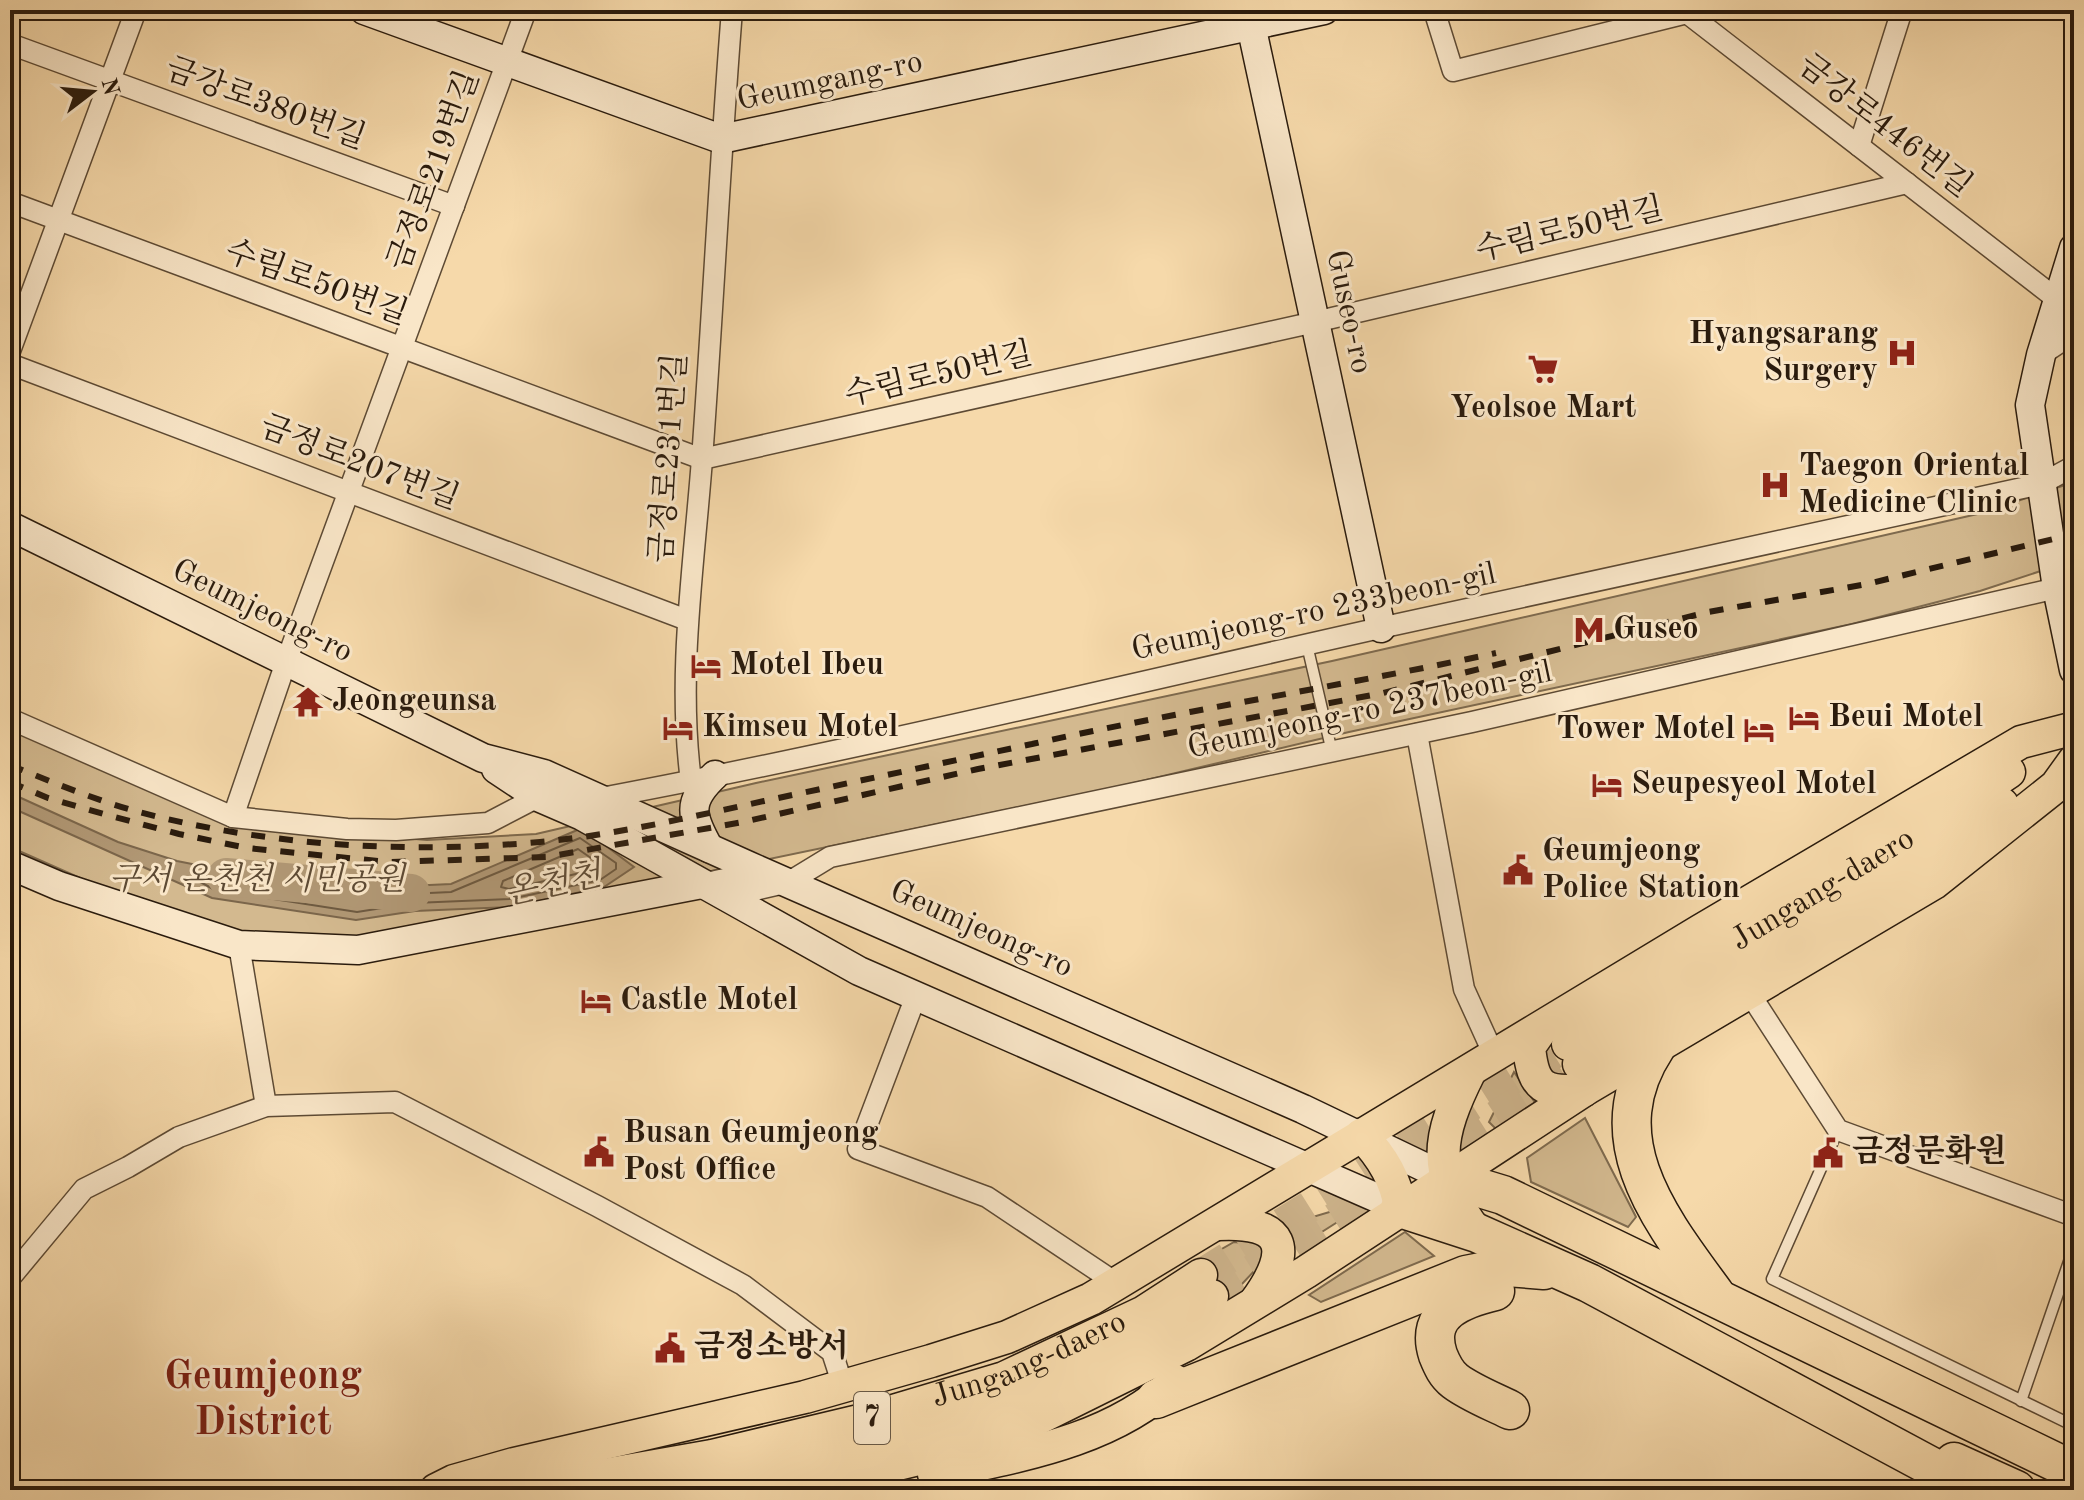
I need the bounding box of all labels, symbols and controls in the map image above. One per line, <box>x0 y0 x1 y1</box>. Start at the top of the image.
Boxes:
street label: Geumgang-ro <box>734 47 926 117</box>
street label: 금강로446번길 <box>1791 47 1979 204</box>
street label: 금강로380번길 <box>161 50 371 156</box>
north arrow <box>52 52 132 132</box>
street label: 금정로219번길 <box>380 65 486 275</box>
text: N <box>96 76 122 98</box>
street label: 수림로50번길 <box>1472 190 1667 268</box>
street label: 수림로50번길 <box>220 232 413 332</box>
street label: Guseo-ro <box>1319 247 1377 377</box>
place label: Hyangsarang Surgery <box>1689 319 1878 388</box>
street label: 수림로50번길 <box>841 335 1036 413</box>
hospital icon: Hyangsarang Surgery <box>1885 336 1919 370</box>
street label: 금정로231번길 <box>643 352 693 564</box>
supermarket icon: Yeolsoe Mart <box>1526 352 1560 386</box>
place label: Yeolsoe Mart <box>1450 393 1636 425</box>
street label: 금정로207번길 <box>255 408 464 517</box>
place label: Taegon Oriental Medicine Clinic <box>1799 451 2029 520</box>
hospital icon: Taegon Oriental Medicine Clinic <box>1758 468 1792 502</box>
street label: Geumjeong-ro <box>167 555 357 669</box>
street label: Geumjeong-ro 233beon-gil <box>1129 559 1499 667</box>
metro station icon: Guseo <box>1572 613 1606 647</box>
place label: Guseo <box>1613 614 1699 646</box>
hotel icon: Motel Ibeu <box>689 649 723 683</box>
place label: Motel Ibeu <box>730 650 884 682</box>
street label: Geumjeong-ro 237beon-gil <box>1185 657 1555 765</box>
temple icon: Jeongeunsa <box>291 685 325 719</box>
place label: Jeongeunsa <box>332 686 497 718</box>
hotel icon: Beui Motel <box>1787 701 1821 735</box>
place label: Beui Motel <box>1828 702 1983 734</box>
hotel icon: Kimseu Motel <box>661 711 695 745</box>
place label: Kimseu Motel <box>702 712 898 744</box>
hotel icon: Tower Motel <box>1742 713 1776 747</box>
place label: Tower Motel <box>1556 714 1735 746</box>
hotel icon: Seupesyeol Motel <box>1590 768 1624 802</box>
place label: Seupesyeol Motel <box>1631 769 1876 801</box>
street label: Jungang-daero <box>1726 823 1920 958</box>
place label: Geumjeong Police Station <box>1542 836 1740 905</box>
public building icon: Geumjeong Police Station <box>1501 853 1535 887</box>
water label: 온천천 <box>501 855 607 912</box>
park label: 구서 온천천 시민공원 <box>109 861 407 897</box>
street label: Geumjeong-ro <box>885 875 1077 985</box>
hotel icon: Castle Motel <box>579 984 613 1018</box>
place label: Castle Motel <box>620 985 798 1017</box>
place label: Busan Geumjeong Post Office <box>623 1118 879 1187</box>
place label: 금정문화원 <box>1852 1133 2007 1169</box>
public building icon: Busan Geumjeong Post Office <box>582 1135 616 1169</box>
public building icon: 금정문화원 <box>1811 1136 1845 1170</box>
street label: Jungang-daero <box>928 1307 1131 1414</box>
place label: 금정소방서 <box>694 1328 849 1364</box>
public building icon: 금정소방서 <box>653 1331 687 1365</box>
district label: Geumjeong District <box>164 1358 362 1444</box>
road number: 7 <box>854 1392 890 1444</box>

